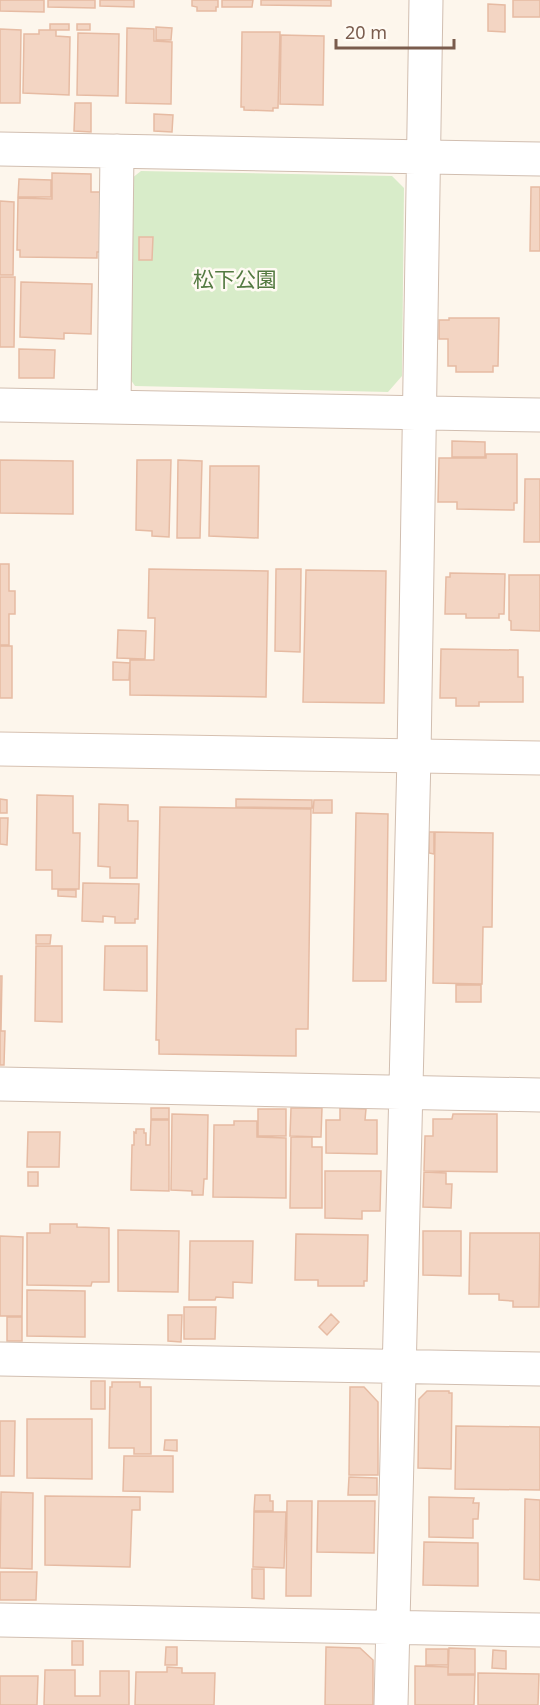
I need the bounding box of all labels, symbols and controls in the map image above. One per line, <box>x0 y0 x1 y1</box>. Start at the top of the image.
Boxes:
scale bar <box>336 12 454 50</box>
text: 20 m <box>345 20 387 44</box>
park label: 松下公園 <box>193 265 277 293</box>

